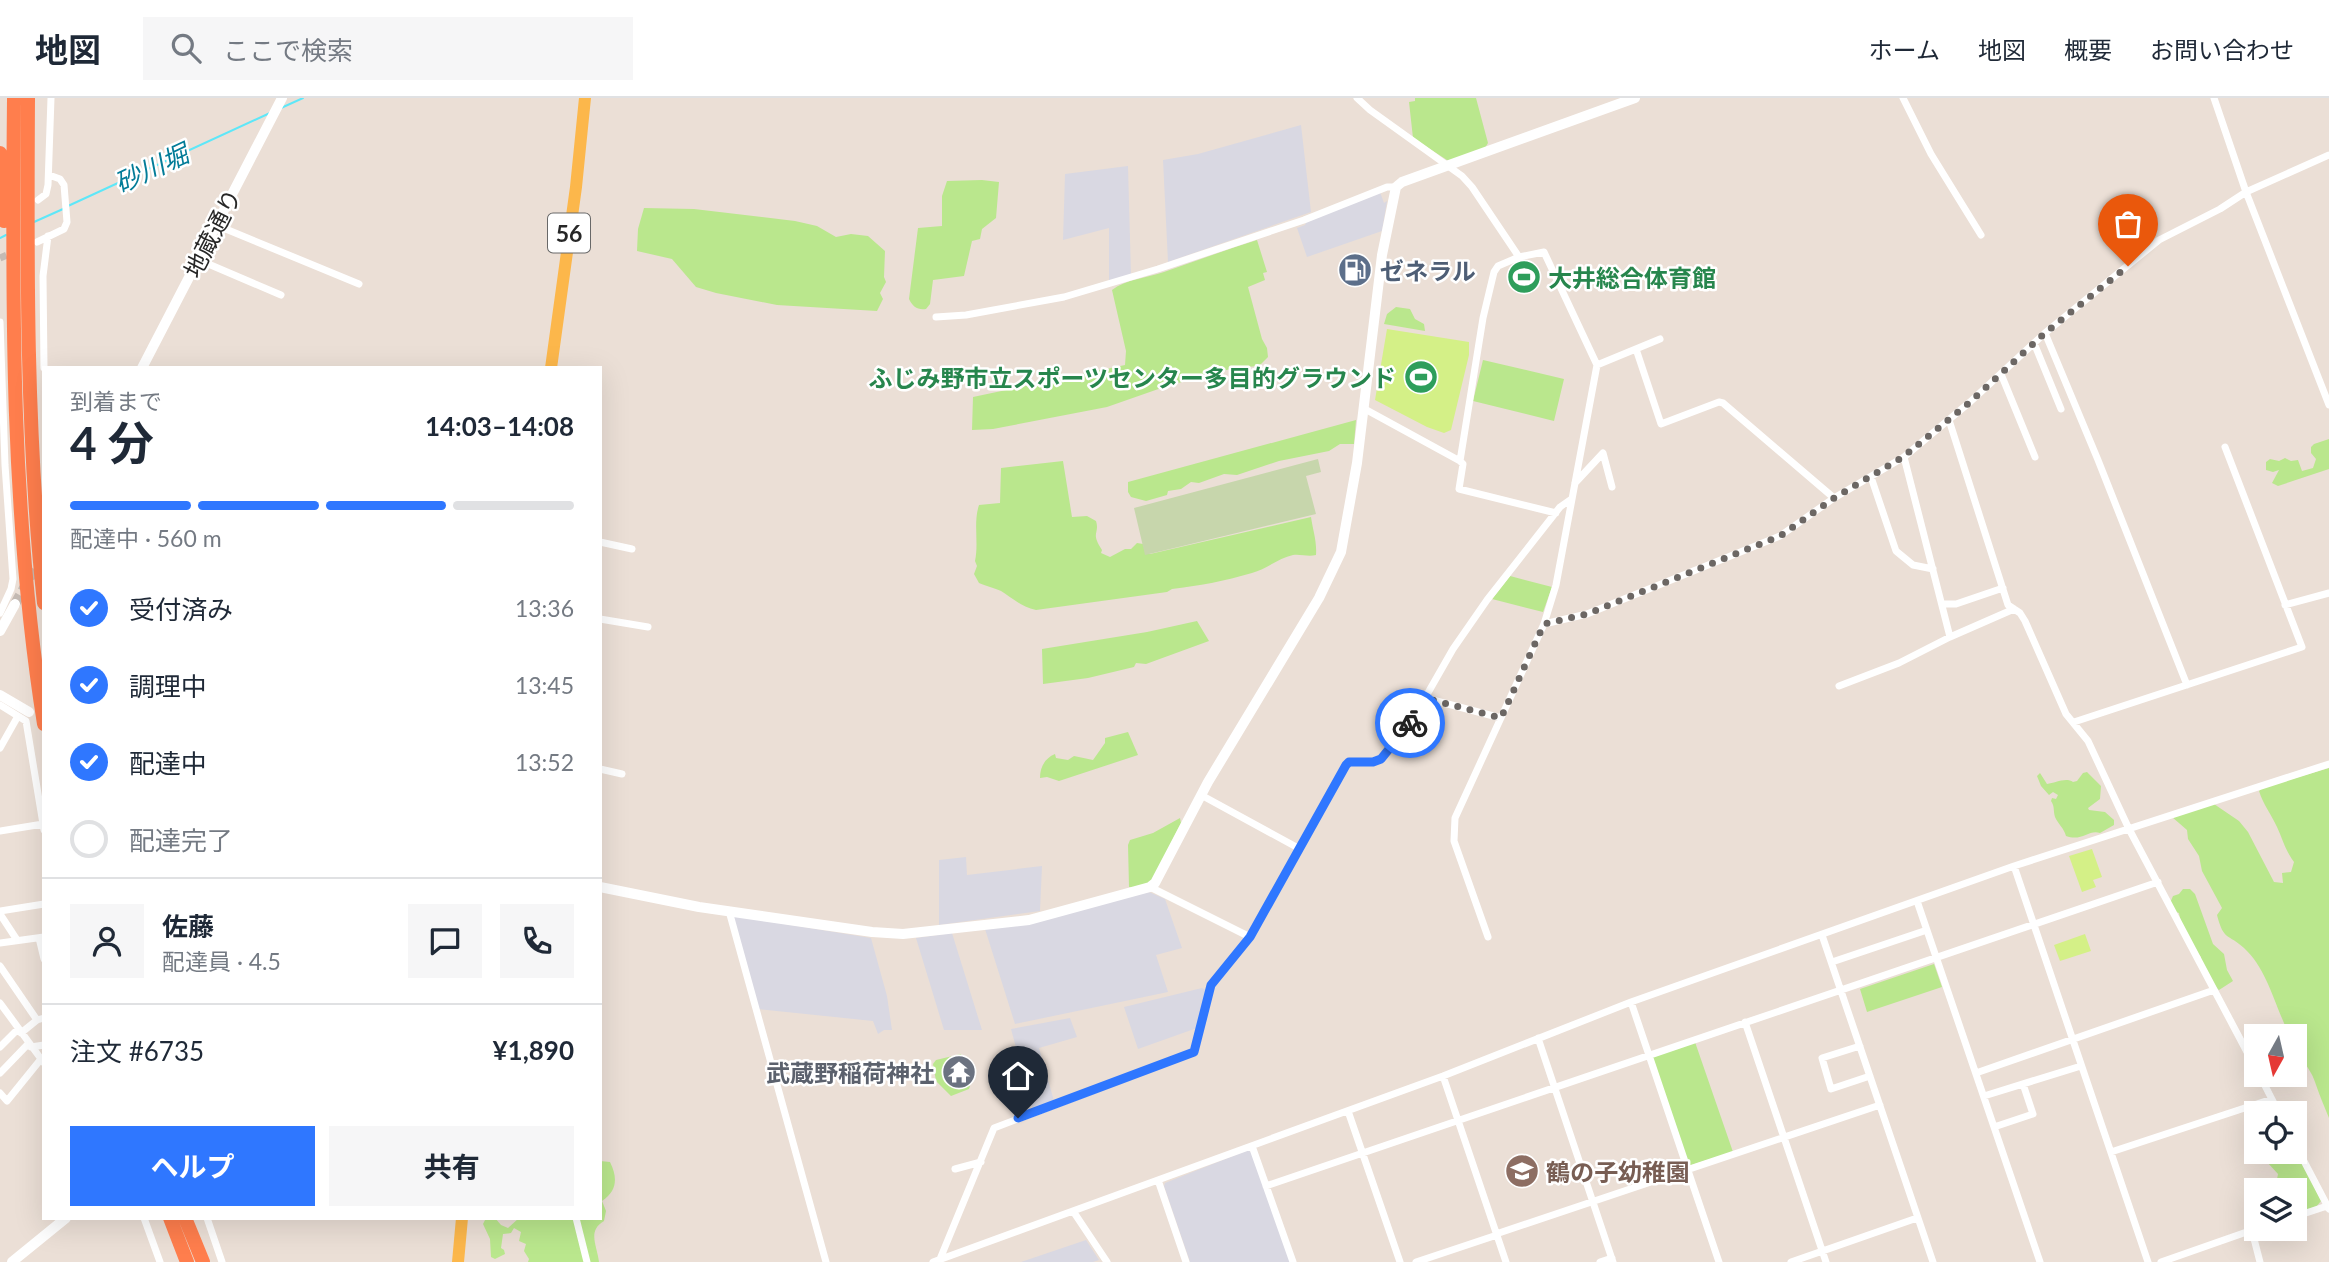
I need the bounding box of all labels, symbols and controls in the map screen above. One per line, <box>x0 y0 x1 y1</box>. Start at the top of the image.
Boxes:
search box <box>143 17 633 80</box>
text: 地図 <box>35 29 101 69</box>
icon: search <box>167 29 205 67</box>
text: ここで検索 <box>223 34 353 66</box>
text: ホーム <box>1869 35 1940 64</box>
text: 地図 <box>1978 35 2026 64</box>
text: 概要 <box>2064 35 2112 64</box>
text: お問い合わせ <box>2150 35 2294 64</box>
water label: 砂川堀 <box>109 135 197 199</box>
street label: 地蔵通り <box>177 184 247 282</box>
pin <box>2098 194 2158 266</box>
icon: bag <box>2109 205 2147 243</box>
road number: 56 <box>548 214 590 252</box>
fuel station icon: ゼネラル <box>1336 251 1374 289</box>
place label: ゼネラル <box>1380 256 1476 285</box>
sports icon: 大井総合体育館 <box>1505 258 1543 296</box>
place label: 大井総合体育館 <box>1548 263 1716 292</box>
sports icon: ふじみ野市⽴スポーツセンター多⽬的グラウンド <box>1402 358 1440 396</box>
place label: ふじみ野市⽴スポーツセンター多⽬的グラウンド <box>868 363 1396 392</box>
text: 到着まで <box>70 387 162 415</box>
text: 14:03–14:08 <box>425 410 574 442</box>
text: 4 分 <box>70 415 154 470</box>
text: 配達中 · 560 m <box>70 524 222 552</box>
icon: check <box>70 589 108 627</box>
text: 受付済み <box>129 593 233 625</box>
text: 13:36 <box>515 594 574 622</box>
icon: check <box>70 666 108 704</box>
text: 調理中 <box>129 670 207 702</box>
text: 13:45 <box>515 671 574 699</box>
courier <box>1375 688 1445 758</box>
icon: bike <box>1391 704 1429 742</box>
icon: check <box>70 743 108 781</box>
text: 配達中 <box>129 747 207 779</box>
text: 13:52 <box>515 748 574 776</box>
text: 配達完了 <box>129 824 233 856</box>
button: person <box>70 904 144 978</box>
button: chat <box>408 904 482 978</box>
button: phone <box>500 904 574 978</box>
text: 佐藤 <box>162 910 214 942</box>
text: 配達員 · 4.5 <box>162 947 281 975</box>
north arrow <box>2244 1024 2306 1087</box>
map controls <box>2244 1024 2307 1241</box>
text: ¥1,890 <box>493 1034 574 1066</box>
text: 注文 #6735 <box>70 1035 204 1067</box>
pin <box>988 1046 1048 1118</box>
temple icon: 武蔵野稲荷神社 <box>940 1053 978 1091</box>
icon: home <box>999 1057 1037 1095</box>
place label: 武蔵野稲荷神社 <box>766 1058 934 1087</box>
button: locate <box>2244 1101 2307 1164</box>
button: ヘルプ <box>70 1126 315 1206</box>
button: 共有 <box>329 1126 574 1206</box>
school or university icon: 鶴の子幼稚園 <box>1503 1152 1541 1190</box>
place label: 鶴の子幼稚園 <box>1546 1157 1690 1186</box>
button: layers <box>2244 1178 2307 1241</box>

